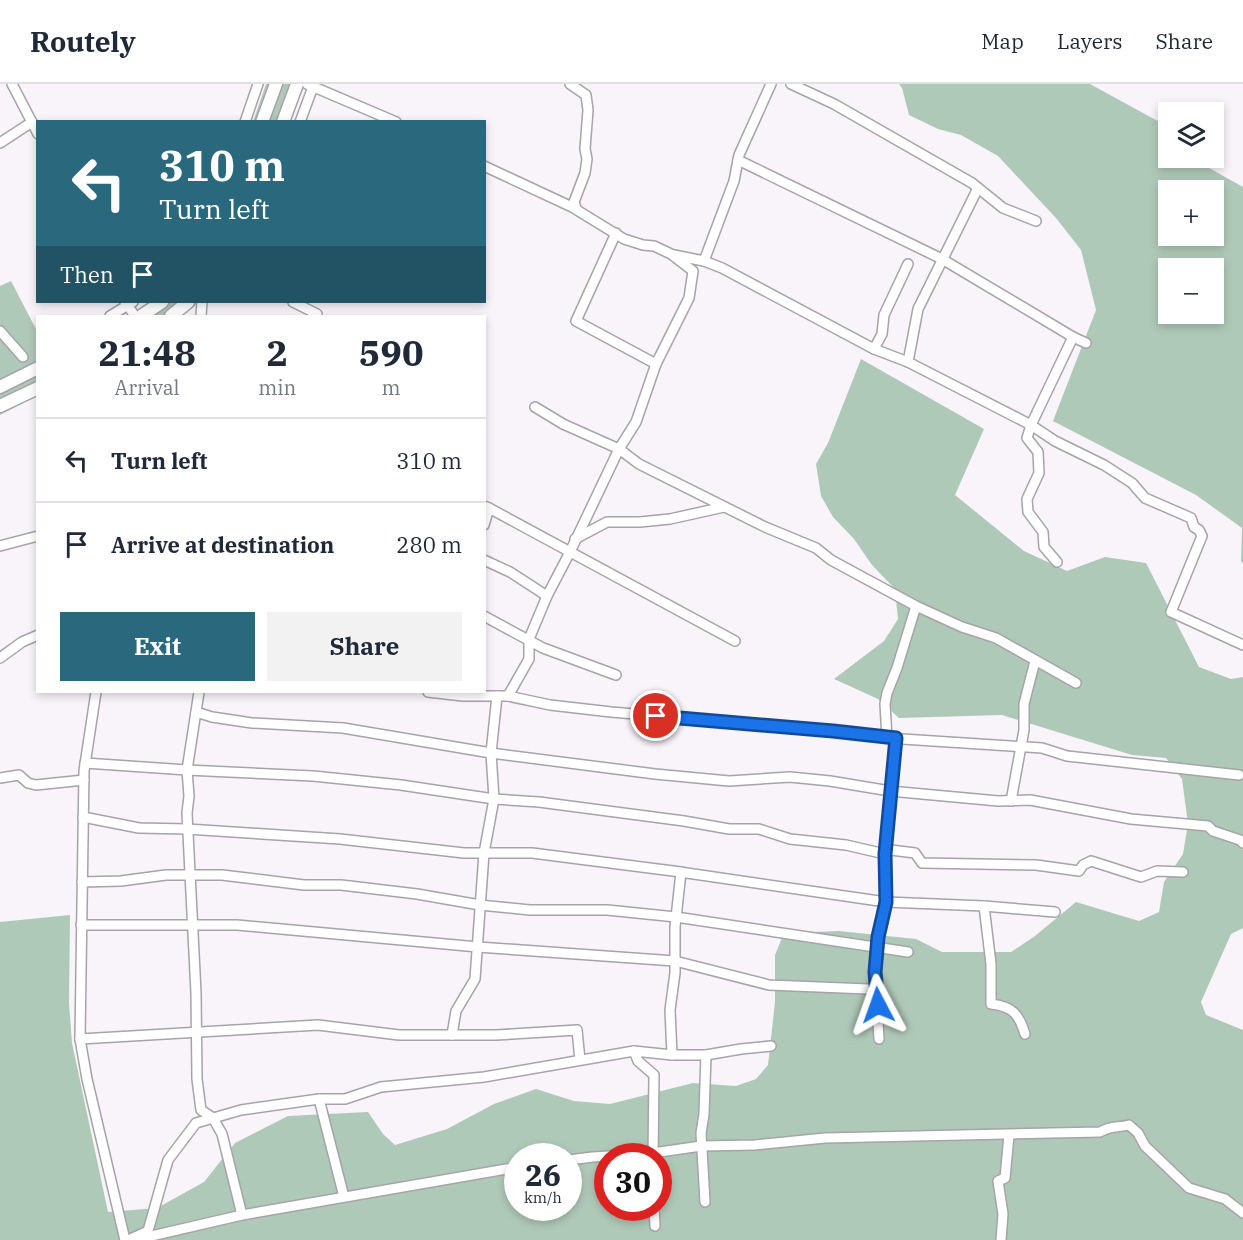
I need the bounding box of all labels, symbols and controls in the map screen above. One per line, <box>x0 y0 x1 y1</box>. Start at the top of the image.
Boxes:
text: Routely <box>30 23 136 60</box>
text: Map <box>981 27 1024 55</box>
text: Layers <box>1057 27 1123 55</box>
text: Share <box>1156 27 1213 55</box>
map controls <box>1158 102 1224 324</box>
button: layers <box>1158 102 1224 168</box>
text: 310 m <box>159 138 285 193</box>
icon: left <box>60 144 138 222</box>
button: + <box>1158 180 1224 246</box>
text: Turn left <box>159 191 270 226</box>
icon: arrive <box>126 258 159 291</box>
button: − <box>1158 258 1224 324</box>
text: Then <box>60 260 114 289</box>
text: 21:48 <box>98 329 196 376</box>
text: 2 <box>266 329 288 376</box>
text: 590 <box>359 329 424 376</box>
text: Arrival <box>115 374 180 401</box>
text: min <box>258 374 296 401</box>
text: m <box>382 374 401 401</box>
icon: left <box>60 444 93 477</box>
text: Turn left <box>111 446 207 475</box>
text: 310 m <box>396 446 462 475</box>
icon: arrive <box>60 528 93 561</box>
text: Arrive at destination <box>111 530 334 559</box>
text: 280 m <box>396 530 462 559</box>
button: Exit <box>60 612 255 681</box>
button: Share <box>267 612 462 681</box>
pin <box>630 690 681 741</box>
icon: arrive <box>639 699 672 732</box>
position arrow <box>846 973 910 1037</box>
speed limit sign: 30 <box>594 1143 672 1221</box>
text: 26 <box>525 1155 561 1194</box>
text: km/h <box>524 1188 562 1207</box>

